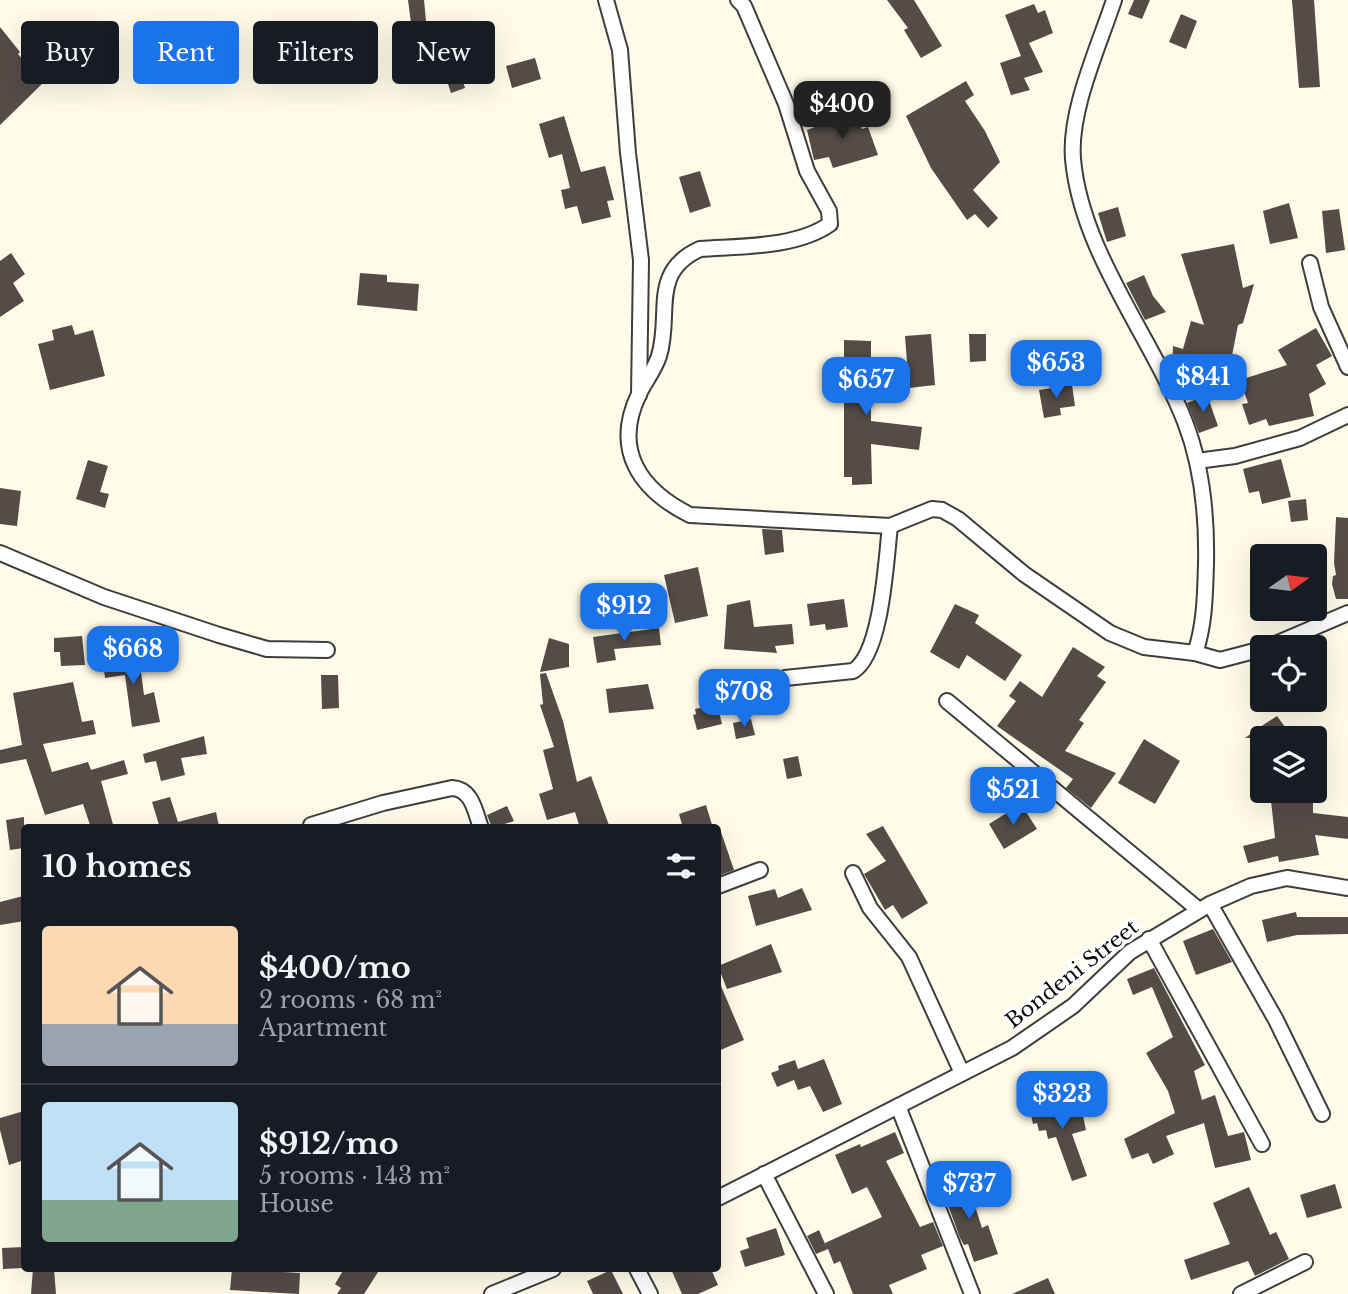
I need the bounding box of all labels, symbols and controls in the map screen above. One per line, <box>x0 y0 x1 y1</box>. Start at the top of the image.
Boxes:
chip: Buy <box>21 21 119 84</box>
chip: Rent <box>133 21 239 84</box>
chip: Filters <box>253 21 378 84</box>
chip: New <box>392 21 495 84</box>
pin: $400 <box>801 82 883 141</box>
text: $400 <box>810 90 874 118</box>
pin: $653 <box>1015 340 1097 400</box>
text: $653 <box>1027 349 1085 377</box>
pin: $841 <box>1162 354 1244 414</box>
pin: $657 <box>825 358 907 417</box>
text: $841 <box>1176 363 1230 391</box>
text: $657 <box>838 366 894 394</box>
north arrow <box>1250 544 1326 621</box>
map controls <box>1250 544 1327 803</box>
pin: $912 <box>583 584 665 643</box>
text: $912 <box>596 592 652 620</box>
pin: $668 <box>92 626 174 686</box>
text: $668 <box>103 635 163 663</box>
button: locate <box>1250 635 1327 712</box>
pin: $708 <box>703 670 785 729</box>
text: $708 <box>715 678 773 706</box>
button: layers <box>1250 726 1327 803</box>
pin: $521 <box>972 768 1054 827</box>
text: $521 <box>986 776 1040 804</box>
icon: filters <box>662 847 700 885</box>
text: 10 homes <box>42 848 192 885</box>
street label: Bondeni Street <box>1000 914 1144 1034</box>
text: $400/mo <box>259 949 411 986</box>
icon: home <box>98 954 182 1038</box>
text: 2 rooms · 68 m² <box>259 986 442 1014</box>
text: Apartment <box>259 1014 387 1042</box>
pin: $323 <box>1021 1072 1103 1131</box>
text: $323 <box>1032 1080 1092 1108</box>
text: $912/mo <box>259 1125 398 1162</box>
icon: home <box>98 1130 182 1214</box>
text: 5 rooms · 143 m² <box>259 1162 450 1190</box>
pin: $737 <box>928 1162 1010 1221</box>
text: $737 <box>942 1170 996 1198</box>
text: House <box>259 1190 334 1218</box>

